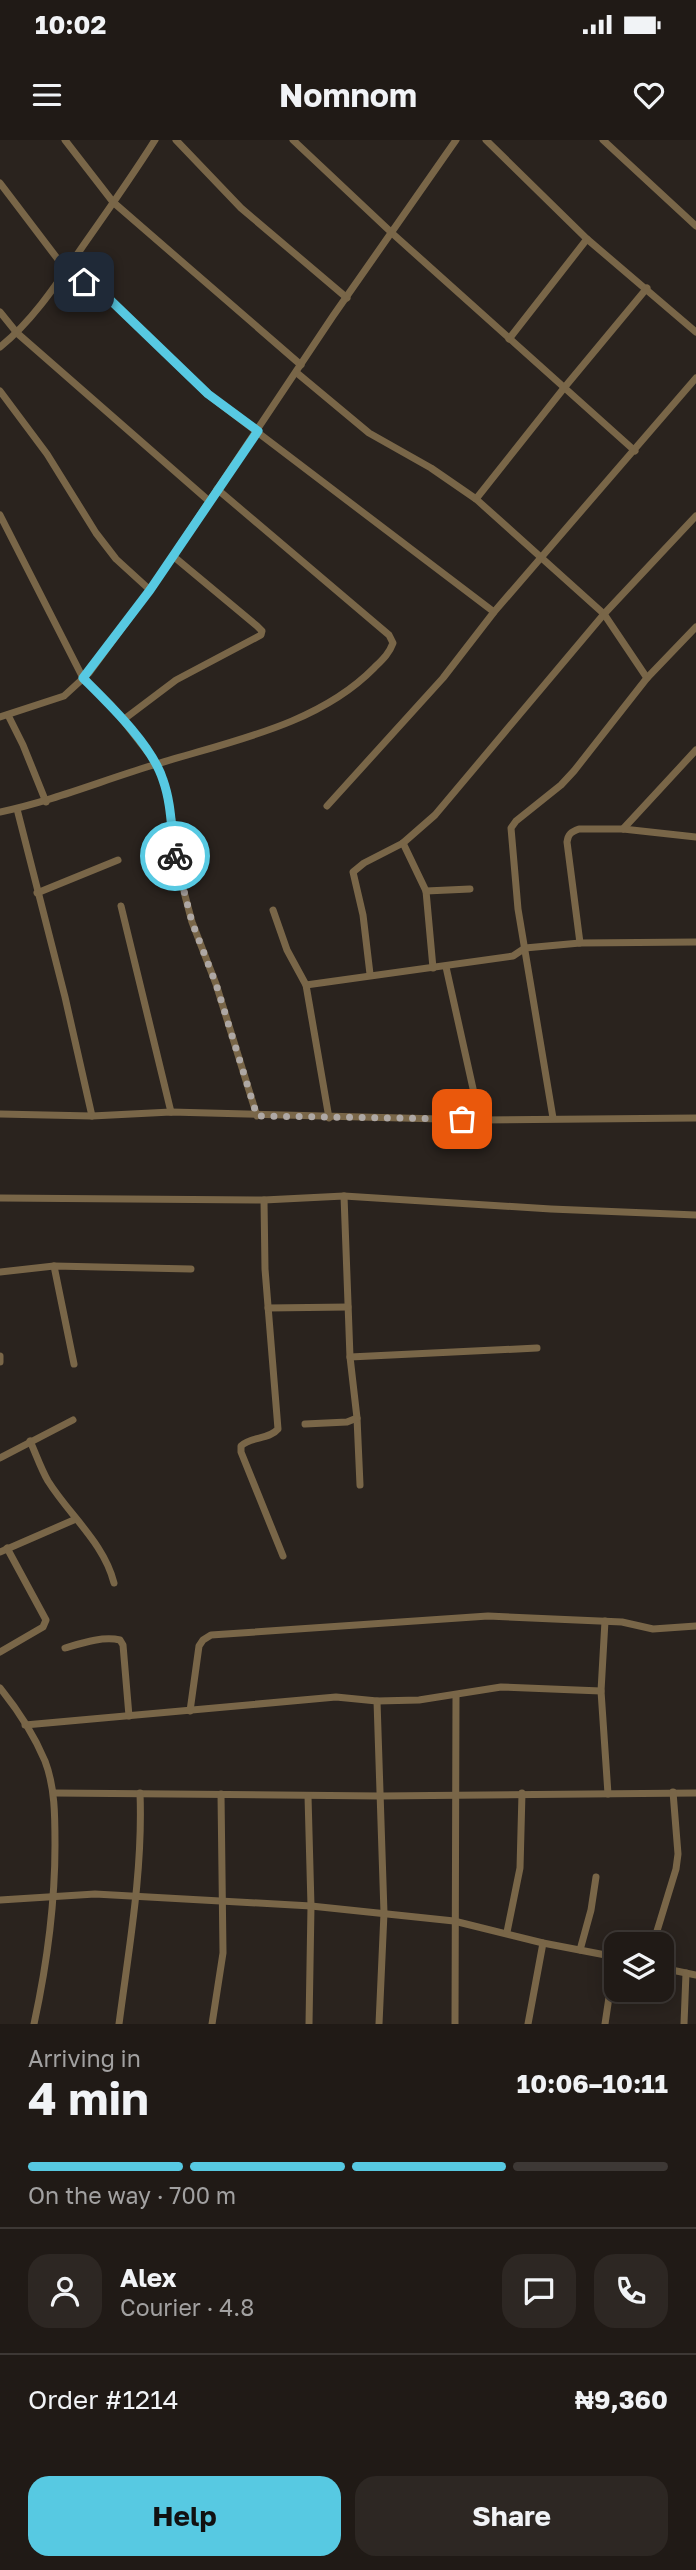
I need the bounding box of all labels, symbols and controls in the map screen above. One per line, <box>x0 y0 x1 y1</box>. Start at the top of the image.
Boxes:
text: 10:02 <box>35 9 106 40</box>
icon: menu <box>28 76 66 114</box>
text: Nomnom <box>279 76 417 114</box>
icon: heart <box>630 76 668 114</box>
pin <box>54 252 114 312</box>
icon: home <box>65 263 103 301</box>
courier <box>140 821 210 891</box>
icon: bike <box>156 837 194 875</box>
pin <box>432 1089 492 1149</box>
icon: bag <box>443 1100 481 1138</box>
map controls <box>604 1932 674 2002</box>
button: layers <box>604 1932 674 2002</box>
text: Arriving in <box>28 2044 141 2072</box>
text: 10:06–10:11 <box>517 2068 668 2099</box>
text: 4 min <box>28 2070 149 2125</box>
text: On the way · 700 m <box>28 2181 236 2209</box>
button: person <box>28 2254 102 2328</box>
button: chat <box>502 2254 576 2328</box>
button: phone <box>594 2254 668 2328</box>
text: Alex <box>120 2262 177 2293</box>
text: Courier · 4.8 <box>120 2293 254 2321</box>
text: Order #1214 <box>28 2384 179 2415</box>
text: ₦9,360 <box>575 2384 668 2415</box>
button: Help <box>28 2476 341 2556</box>
button: Share <box>355 2476 668 2556</box>

